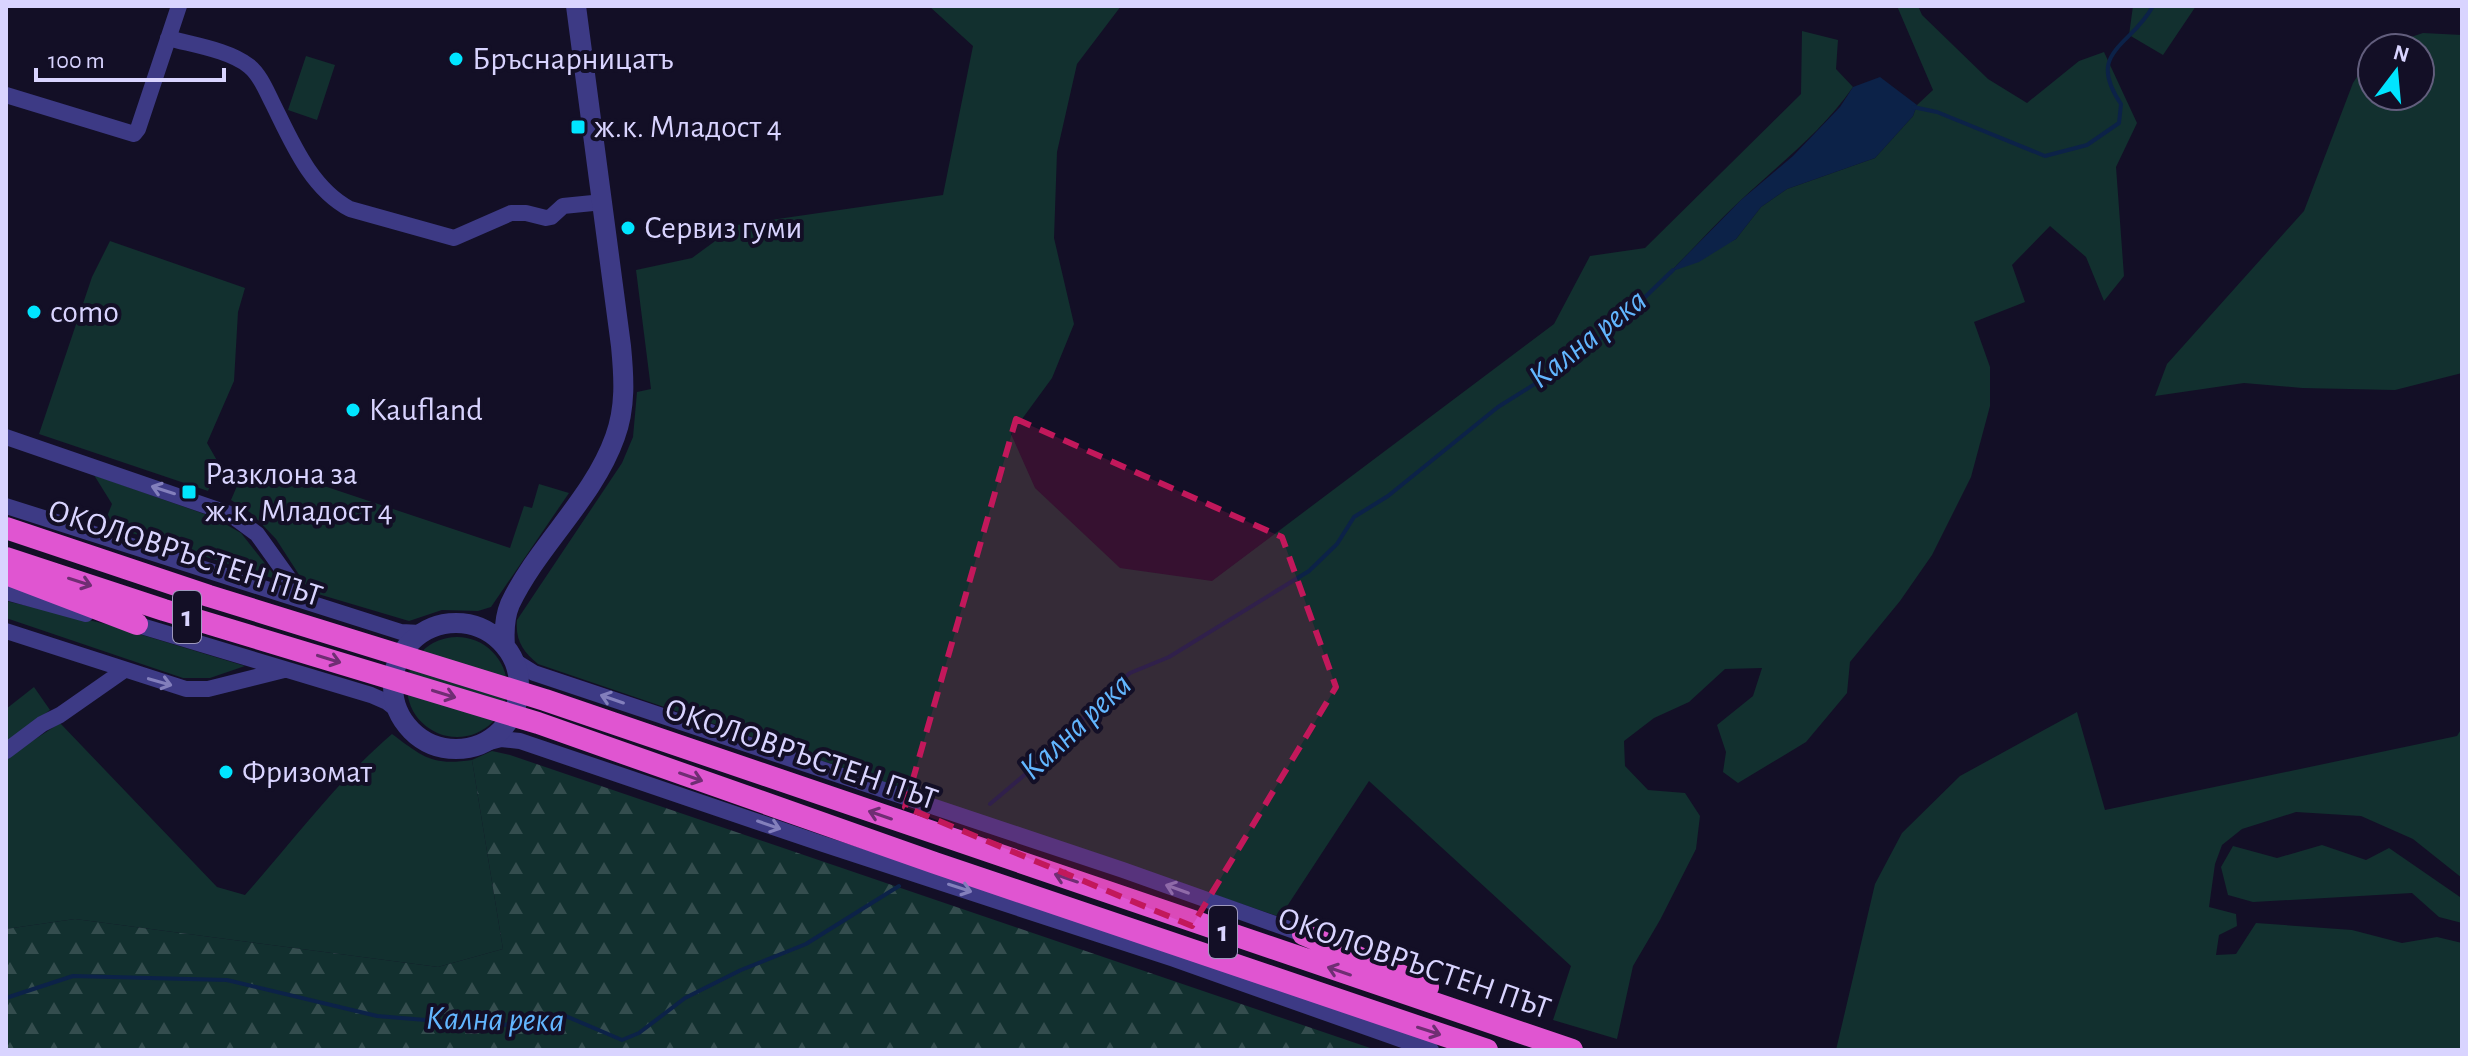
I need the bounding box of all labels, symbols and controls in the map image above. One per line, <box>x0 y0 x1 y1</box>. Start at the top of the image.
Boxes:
scale bar <box>36 32 224 82</box>
north arrow <box>2356 32 2436 112</box>
text: N <box>2391 41 2412 66</box>
place label: Бръснарницатъ <box>472 43 673 75</box>
text: 100 m <box>48 49 105 73</box>
marker: Бръснарницатъ <box>447 50 465 68</box>
place label: ж.к. Младост 4 <box>594 111 782 143</box>
marker: ж.к. Младост 4 <box>569 118 587 136</box>
place label: Сервиз гуми <box>644 212 803 244</box>
marker: Сервиз гуми <box>619 219 637 237</box>
water label: Кална река <box>1523 283 1653 395</box>
place label: como <box>50 296 119 328</box>
marker: como <box>25 303 43 321</box>
place label: Kaufland <box>369 394 483 426</box>
marker: Kaufland <box>344 401 362 419</box>
place label: Разклона за ж.к. Младост 4 <box>205 458 393 527</box>
one-way arrow <box>150 482 175 497</box>
marker: Разклона за ж.к. Младост 4 <box>180 483 198 501</box>
street label: ОКОЛОВРЪСТЕН ПЪТ <box>44 494 326 612</box>
one-way arrow <box>67 576 92 591</box>
road number: 1 <box>173 591 201 643</box>
one-way arrow <box>315 652 341 667</box>
water label: Кална река <box>1014 667 1138 787</box>
one-way arrow <box>146 675 172 690</box>
one-way arrow <box>431 687 456 702</box>
one-way arrow <box>600 691 625 706</box>
street label: ОКОЛОВРЪСТЕН ПЪТ <box>660 692 942 816</box>
place label: Фризомат <box>242 756 373 788</box>
marker: Фризомат <box>217 763 235 781</box>
one-way arrow <box>678 770 703 785</box>
one-way arrow <box>868 806 893 821</box>
one-way arrow <box>756 819 781 834</box>
one-way arrow <box>1054 870 1079 885</box>
one-way arrow <box>946 881 972 896</box>
one-way arrow <box>1165 881 1190 896</box>
street label: ОКОЛОВРЪСТЕН ПЪТ <box>1273 901 1555 1025</box>
road number: 1 <box>1209 906 1237 958</box>
one-way arrow <box>1326 963 1351 978</box>
water label: Кална река <box>425 1002 565 1038</box>
one-way arrow <box>1416 1024 1441 1039</box>

